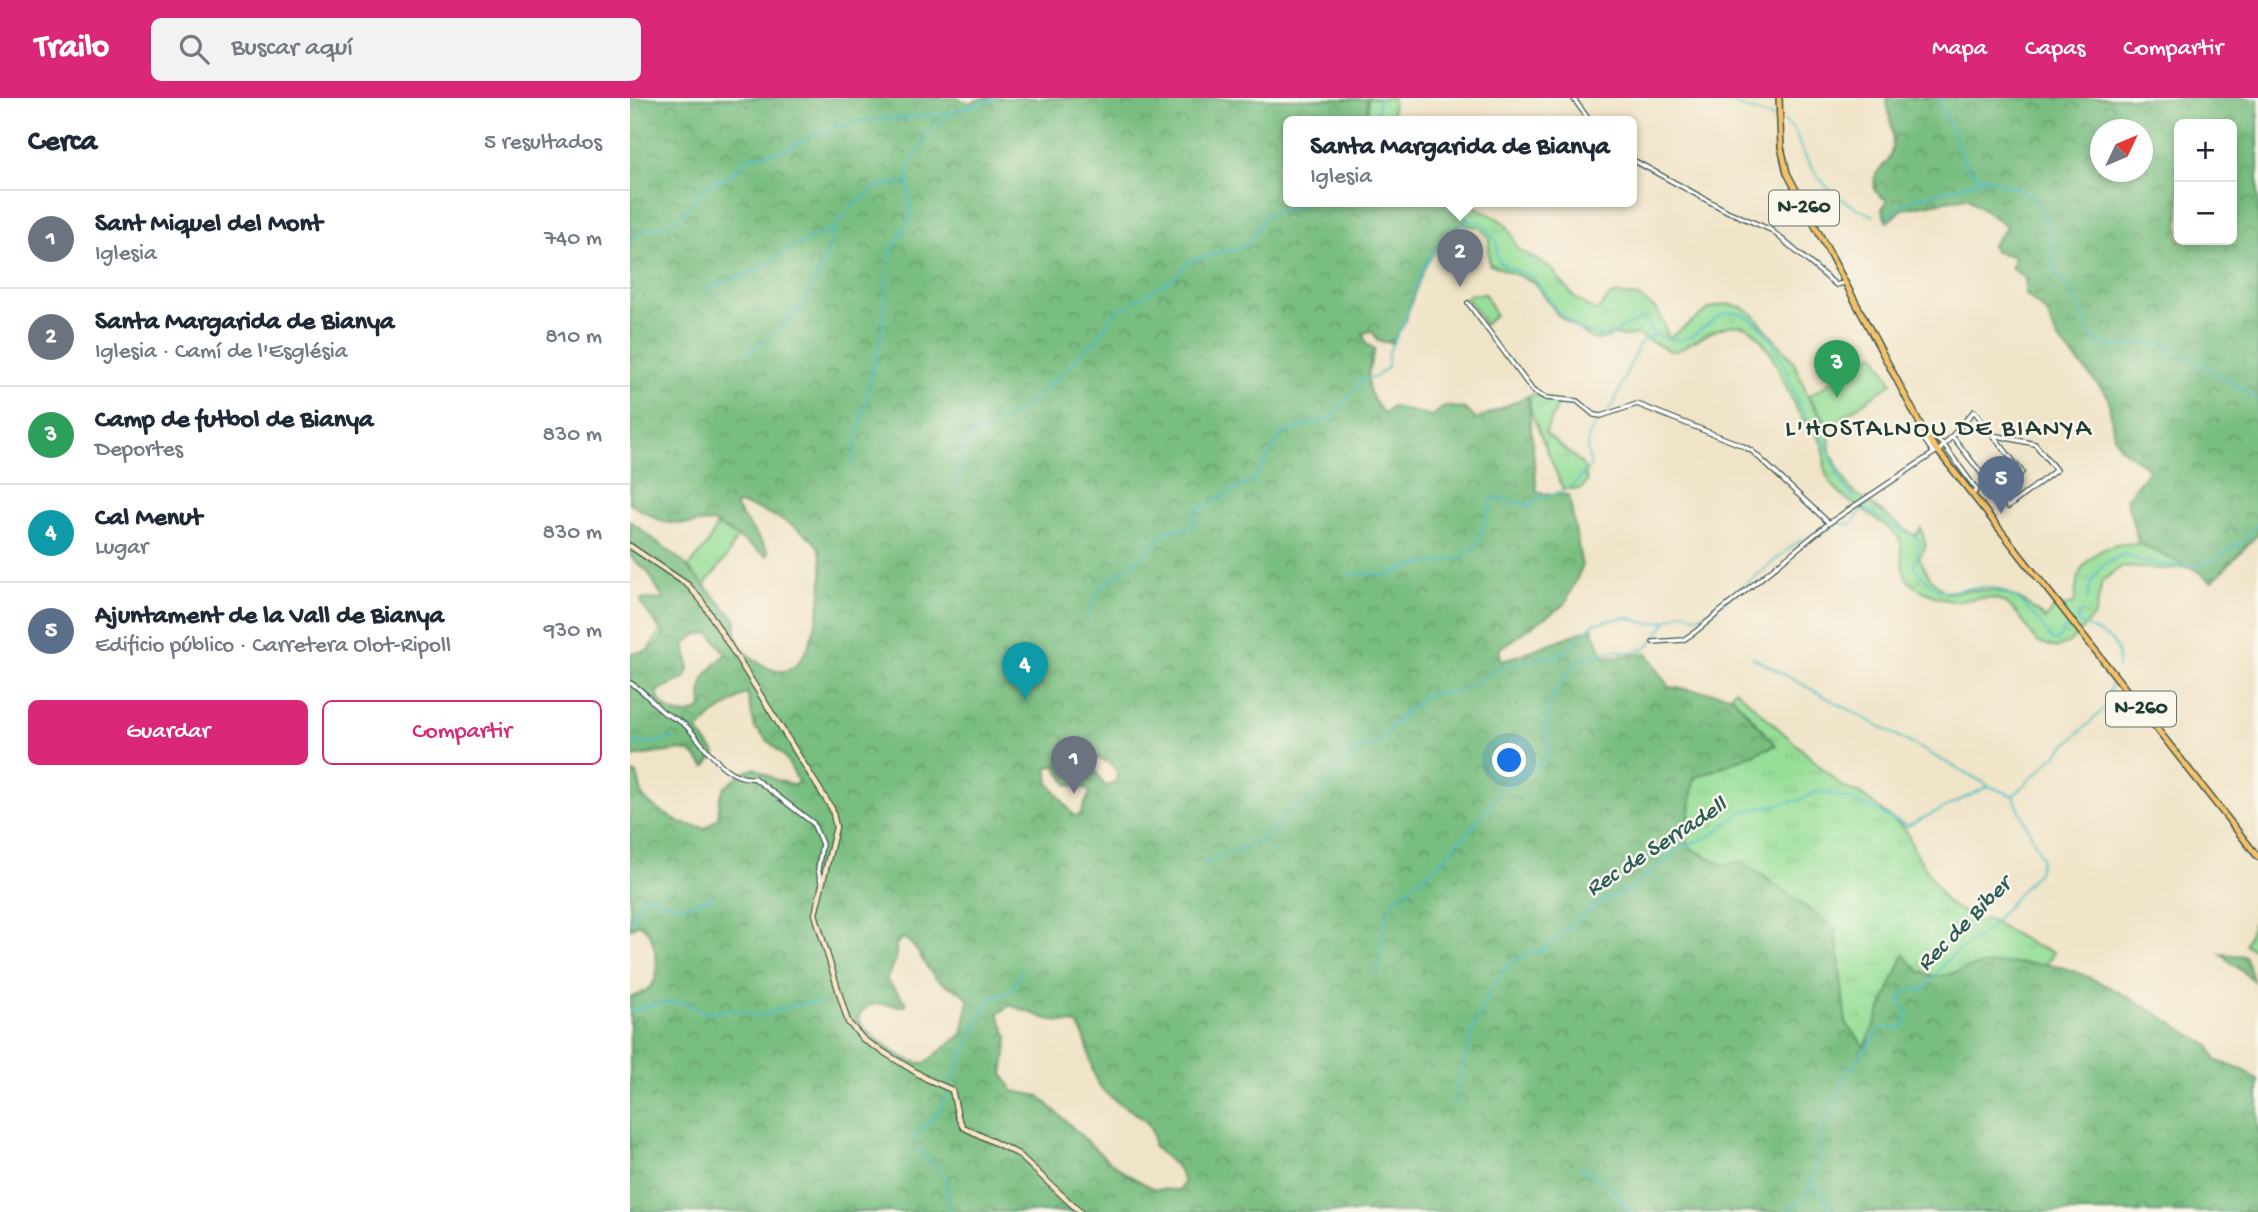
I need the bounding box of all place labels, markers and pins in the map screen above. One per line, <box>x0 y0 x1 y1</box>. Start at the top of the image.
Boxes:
pin: 2 <box>1437 229 1483 287</box>
pin: 3 <box>1814 340 1860 398</box>
pin: 5 <box>1978 456 2024 514</box>
pin: 4 <box>1002 642 1048 700</box>
pin: 1 <box>1051 736 1097 794</box>

